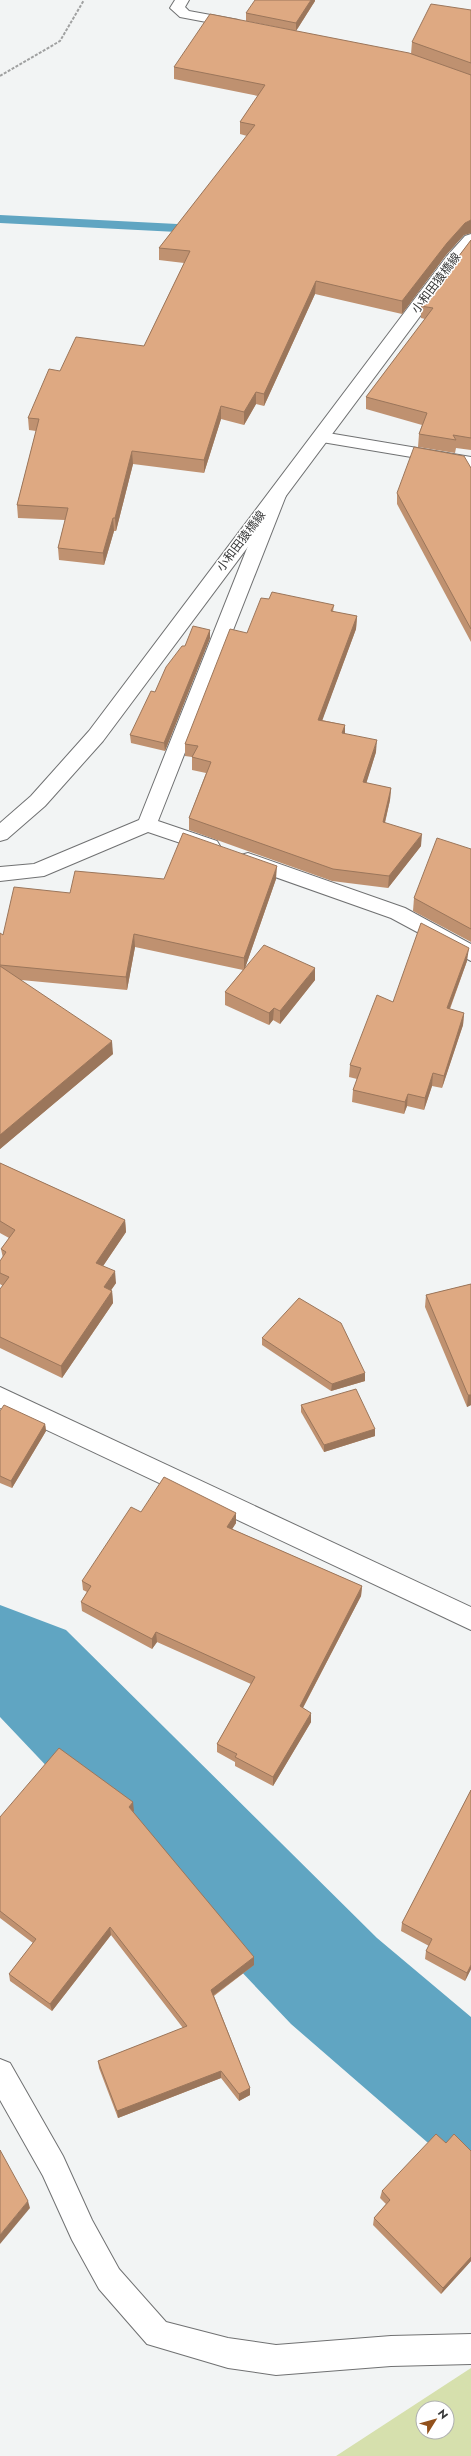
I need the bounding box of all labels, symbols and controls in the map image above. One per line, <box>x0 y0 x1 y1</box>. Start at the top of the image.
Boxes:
street label: 小和田猿橋線 <box>407 249 465 317</box>
street label: 小和田猿橋線 <box>212 507 270 575</box>
north arrow <box>415 2400 455 2440</box>
text: N <box>434 2406 452 2422</box>

